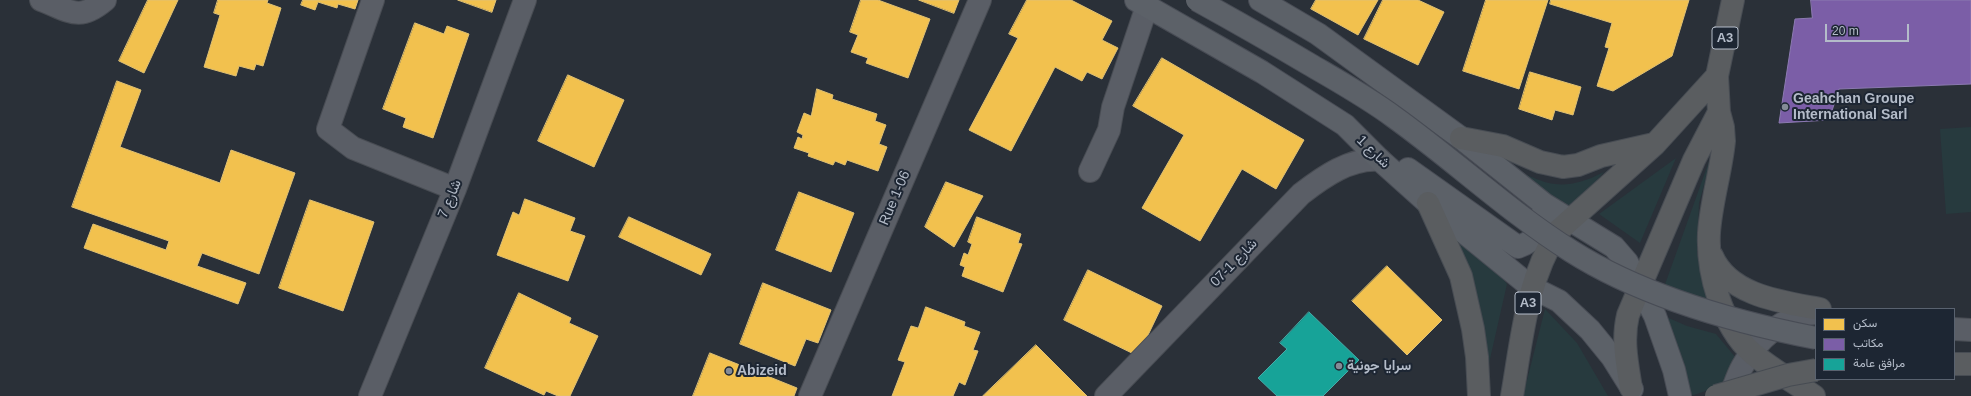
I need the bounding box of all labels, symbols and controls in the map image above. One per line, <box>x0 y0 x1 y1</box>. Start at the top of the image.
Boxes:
scale bar <box>1827 16 1911 42</box>
text: 20 m <box>1832 24 1859 38</box>
road number: A3 <box>1712 27 1738 49</box>
place label: Geahchan Groupe International Sarl <box>1793 91 1914 124</box>
marker: Geahchan Groupe International Sarl <box>1780 102 1790 112</box>
street label: شارع 1 <box>1353 132 1393 172</box>
street label: Rue 1-06 <box>876 168 914 228</box>
street label: شارع 7 <box>435 177 465 221</box>
street label: شارع 1-07 <box>1207 236 1261 290</box>
road number: A3 <box>1515 292 1541 314</box>
legend <box>1815 308 1955 380</box>
text: سكن <box>1853 316 1877 330</box>
text: مكاتب <box>1853 336 1884 350</box>
text: مرافق عامة <box>1853 356 1905 370</box>
place label: سرايا جونية <box>1347 358 1411 374</box>
marker: سرايا جونية <box>1334 361 1344 371</box>
place label: Abizeid <box>737 363 787 379</box>
marker: Abizeid <box>724 366 734 376</box>

